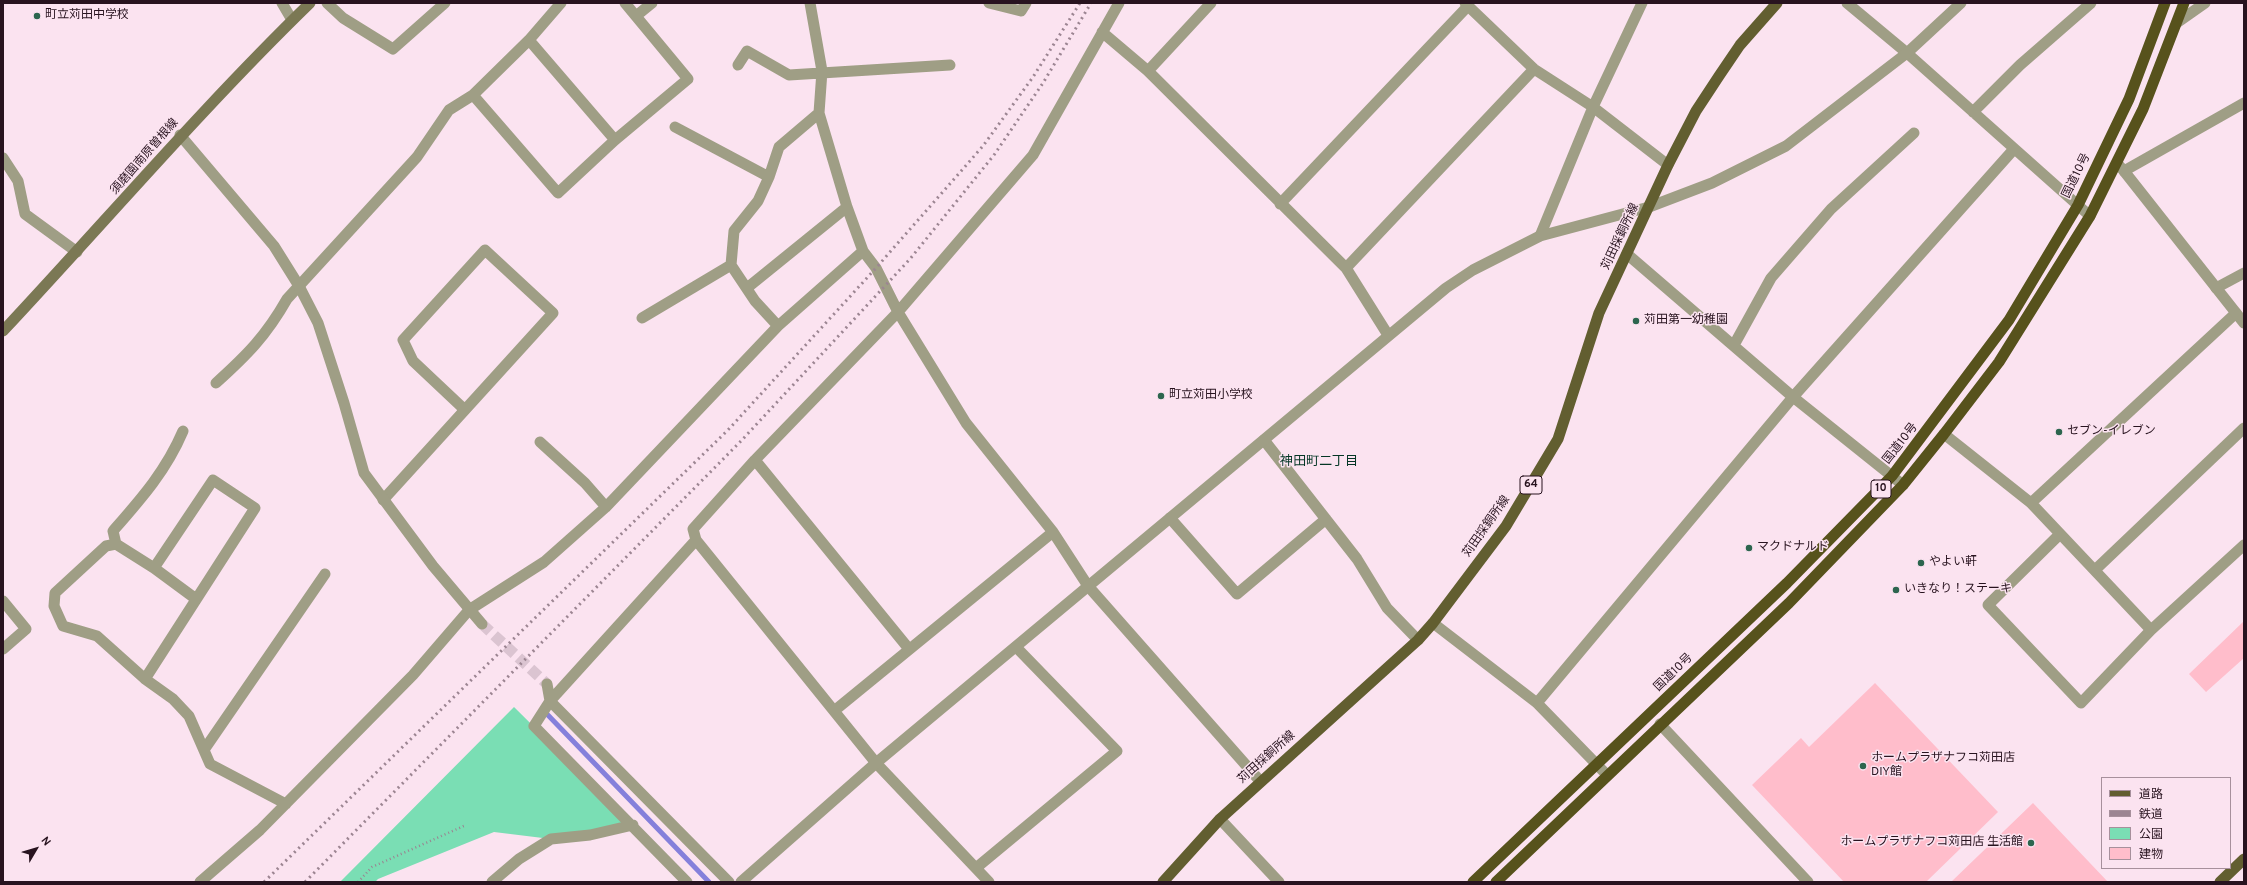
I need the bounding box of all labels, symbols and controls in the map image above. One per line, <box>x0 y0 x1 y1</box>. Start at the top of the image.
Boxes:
place label: 町立苅田中学校 <box>45 9 129 23</box>
marker: 町立苅田中学校 <box>32 11 42 21</box>
street label: 須磨園南原曽根線 <box>108 116 182 198</box>
street label: 国道10号 <box>2060 151 2094 201</box>
street label: 苅田採銅所線 <box>1599 201 1643 273</box>
place label: 苅田第一幼稚園 <box>1644 314 1728 328</box>
marker: 苅田第一幼稚園 <box>1631 316 1641 326</box>
place label: 町立苅田小学校 <box>1169 389 1253 403</box>
marker: 町立苅田小学校 <box>1156 391 1166 401</box>
street label: 国道10号 <box>1880 421 1922 467</box>
place label: セブン-イレブン <box>2067 425 2156 439</box>
marker: セブン-イレブン <box>2054 427 2064 437</box>
district label: 神田町二丁目 <box>1280 454 1358 470</box>
road number: 64 <box>1520 476 1542 494</box>
road number: 10 <box>1871 480 1891 498</box>
street label: 苅田採銅所線 <box>1460 493 1514 561</box>
place label: マクドナルド <box>1757 541 1829 555</box>
marker: マクドナルド <box>1744 543 1754 553</box>
place label: やよい軒 <box>1929 556 1977 570</box>
marker: やよい軒 <box>1916 558 1926 568</box>
place label: いきなり！ステーキ <box>1904 583 2012 597</box>
marker: いきなり！ステーキ <box>1891 585 1901 595</box>
street label: 国道10号 <box>1652 651 1696 695</box>
street label: 苅田採銅所線 <box>1235 729 1299 787</box>
place label: ホームプラザナフコ苅田店 DIY館 <box>1871 752 2015 780</box>
marker: ホームプラザナフコ苅田店 DIY館 <box>1858 761 1868 771</box>
legend <box>2101 777 2231 869</box>
text: 道路 <box>2139 787 2163 803</box>
text: 鉄道 <box>2139 807 2163 823</box>
text: 公園 <box>2139 827 2163 843</box>
north arrow <box>16 829 56 869</box>
text: N <box>38 834 53 849</box>
place label: ホームプラザナフコ苅田店 生活館 <box>1840 836 2023 850</box>
marker: ホームプラザナフコ苅田店 生活館 <box>2026 838 2036 848</box>
text: 建物 <box>2139 847 2163 863</box>

